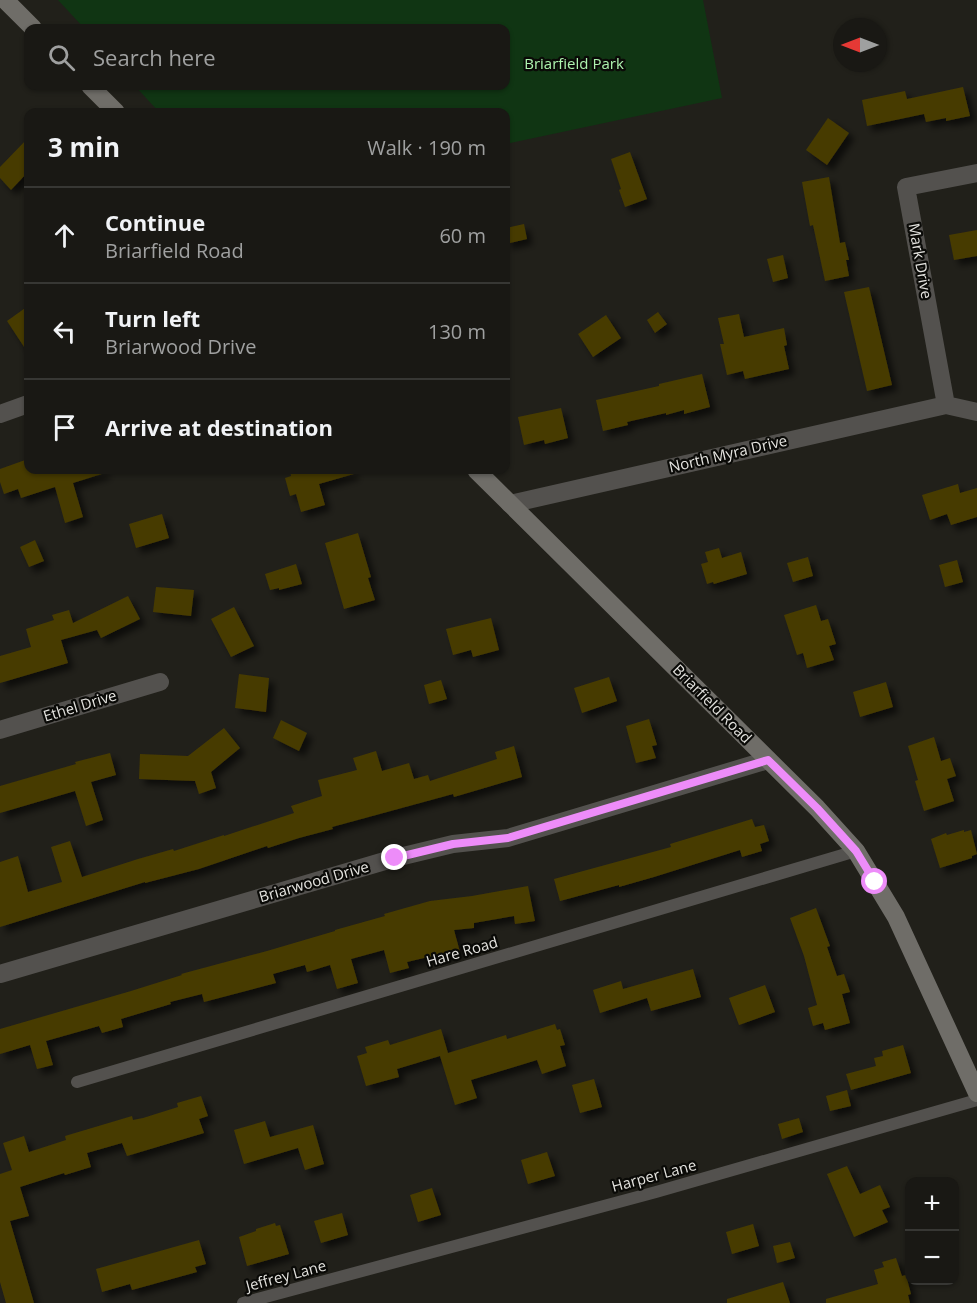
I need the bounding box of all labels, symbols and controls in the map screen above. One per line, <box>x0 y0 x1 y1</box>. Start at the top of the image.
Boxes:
north arrow <box>833 18 887 72</box>
search box <box>24 24 510 90</box>
icon: search <box>45 41 78 74</box>
text: Search here <box>93 42 216 72</box>
park label: Briarfield Park <box>524 53 624 73</box>
text: 3 min <box>48 129 120 165</box>
text: Walk · 190 m <box>367 134 486 161</box>
text: Continue <box>105 207 205 237</box>
icon: ahead <box>48 219 81 252</box>
street label: Mark Drive <box>904 221 937 300</box>
text: 60 m <box>439 222 486 249</box>
text: Briarfield Road <box>105 237 244 264</box>
text: Turn left <box>105 303 200 333</box>
icon: left <box>48 315 81 348</box>
text: 130 m <box>428 318 486 345</box>
text: Briarwood Drive <box>105 333 256 360</box>
icon: arrive <box>48 411 81 444</box>
text: Arrive at destination <box>105 412 333 442</box>
street label: North Myra Drive <box>667 430 789 476</box>
street label: Briarfield Road <box>669 659 757 747</box>
street label: Ethel Drive <box>41 684 119 726</box>
route end <box>381 844 407 870</box>
street label: Briarwood Drive <box>256 856 371 906</box>
route start <box>861 868 887 894</box>
street label: Hare Road <box>424 931 500 971</box>
street label: Harper Lane <box>609 1154 698 1196</box>
map controls <box>905 1177 959 1285</box>
button: + <box>905 1177 959 1231</box>
button: − <box>905 1231 959 1285</box>
street label: Jeffrey Lane <box>241 1255 328 1296</box>

